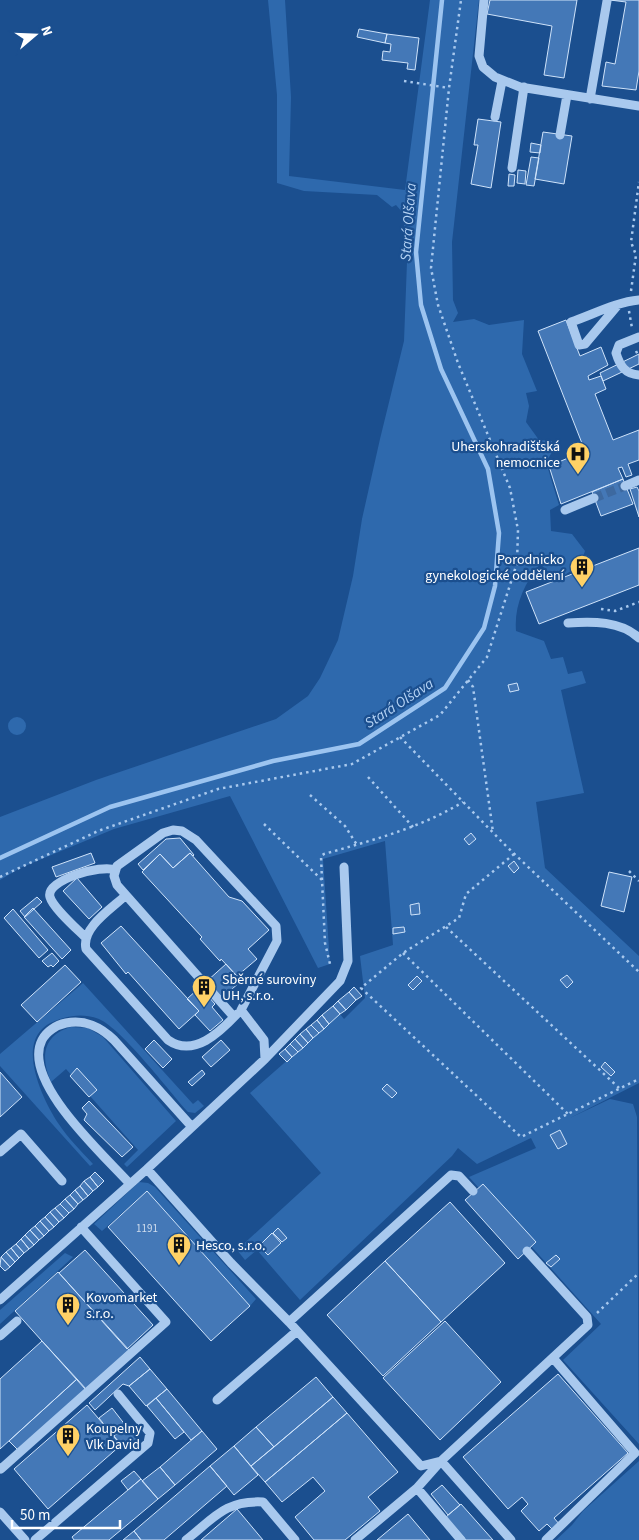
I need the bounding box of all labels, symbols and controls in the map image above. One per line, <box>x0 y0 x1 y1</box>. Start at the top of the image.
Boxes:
north arrow <box>10 10 60 60</box>
text: N <box>35 23 57 39</box>
water label: Stará Olšava <box>395 182 422 262</box>
place label: Uherskohradišťská nemocnice <box>451 437 560 473</box>
hospital icon: Uherskohradišťská nemocnice <box>565 441 591 475</box>
place label: Porodnicko gynekologické oddělení <box>425 550 565 586</box>
building icon: Porodnicko gynekologické oddělení <box>569 554 595 588</box>
water label: Stará Olšava <box>361 673 438 734</box>
place label: Sběrné suroviny UH, s.r.o. <box>222 970 317 1006</box>
building icon: Sběrné suroviny UH, s.r.o. <box>191 974 217 1008</box>
house number: 1191 <box>136 1221 158 1236</box>
building icon: Hesco, s.r.o. <box>166 1232 192 1266</box>
place label: Hesco, s.r.o. <box>196 1236 265 1256</box>
place label: Kovomarket s.r.o. <box>86 1288 158 1324</box>
building icon: Kovomarket s.r.o. <box>55 1292 81 1326</box>
place label: Koupelny Vlk David <box>86 1419 142 1455</box>
building icon: Koupelny Vlk David <box>55 1423 81 1457</box>
scale bar <box>12 1498 120 1530</box>
text: 50 m <box>20 1505 50 1526</box>

